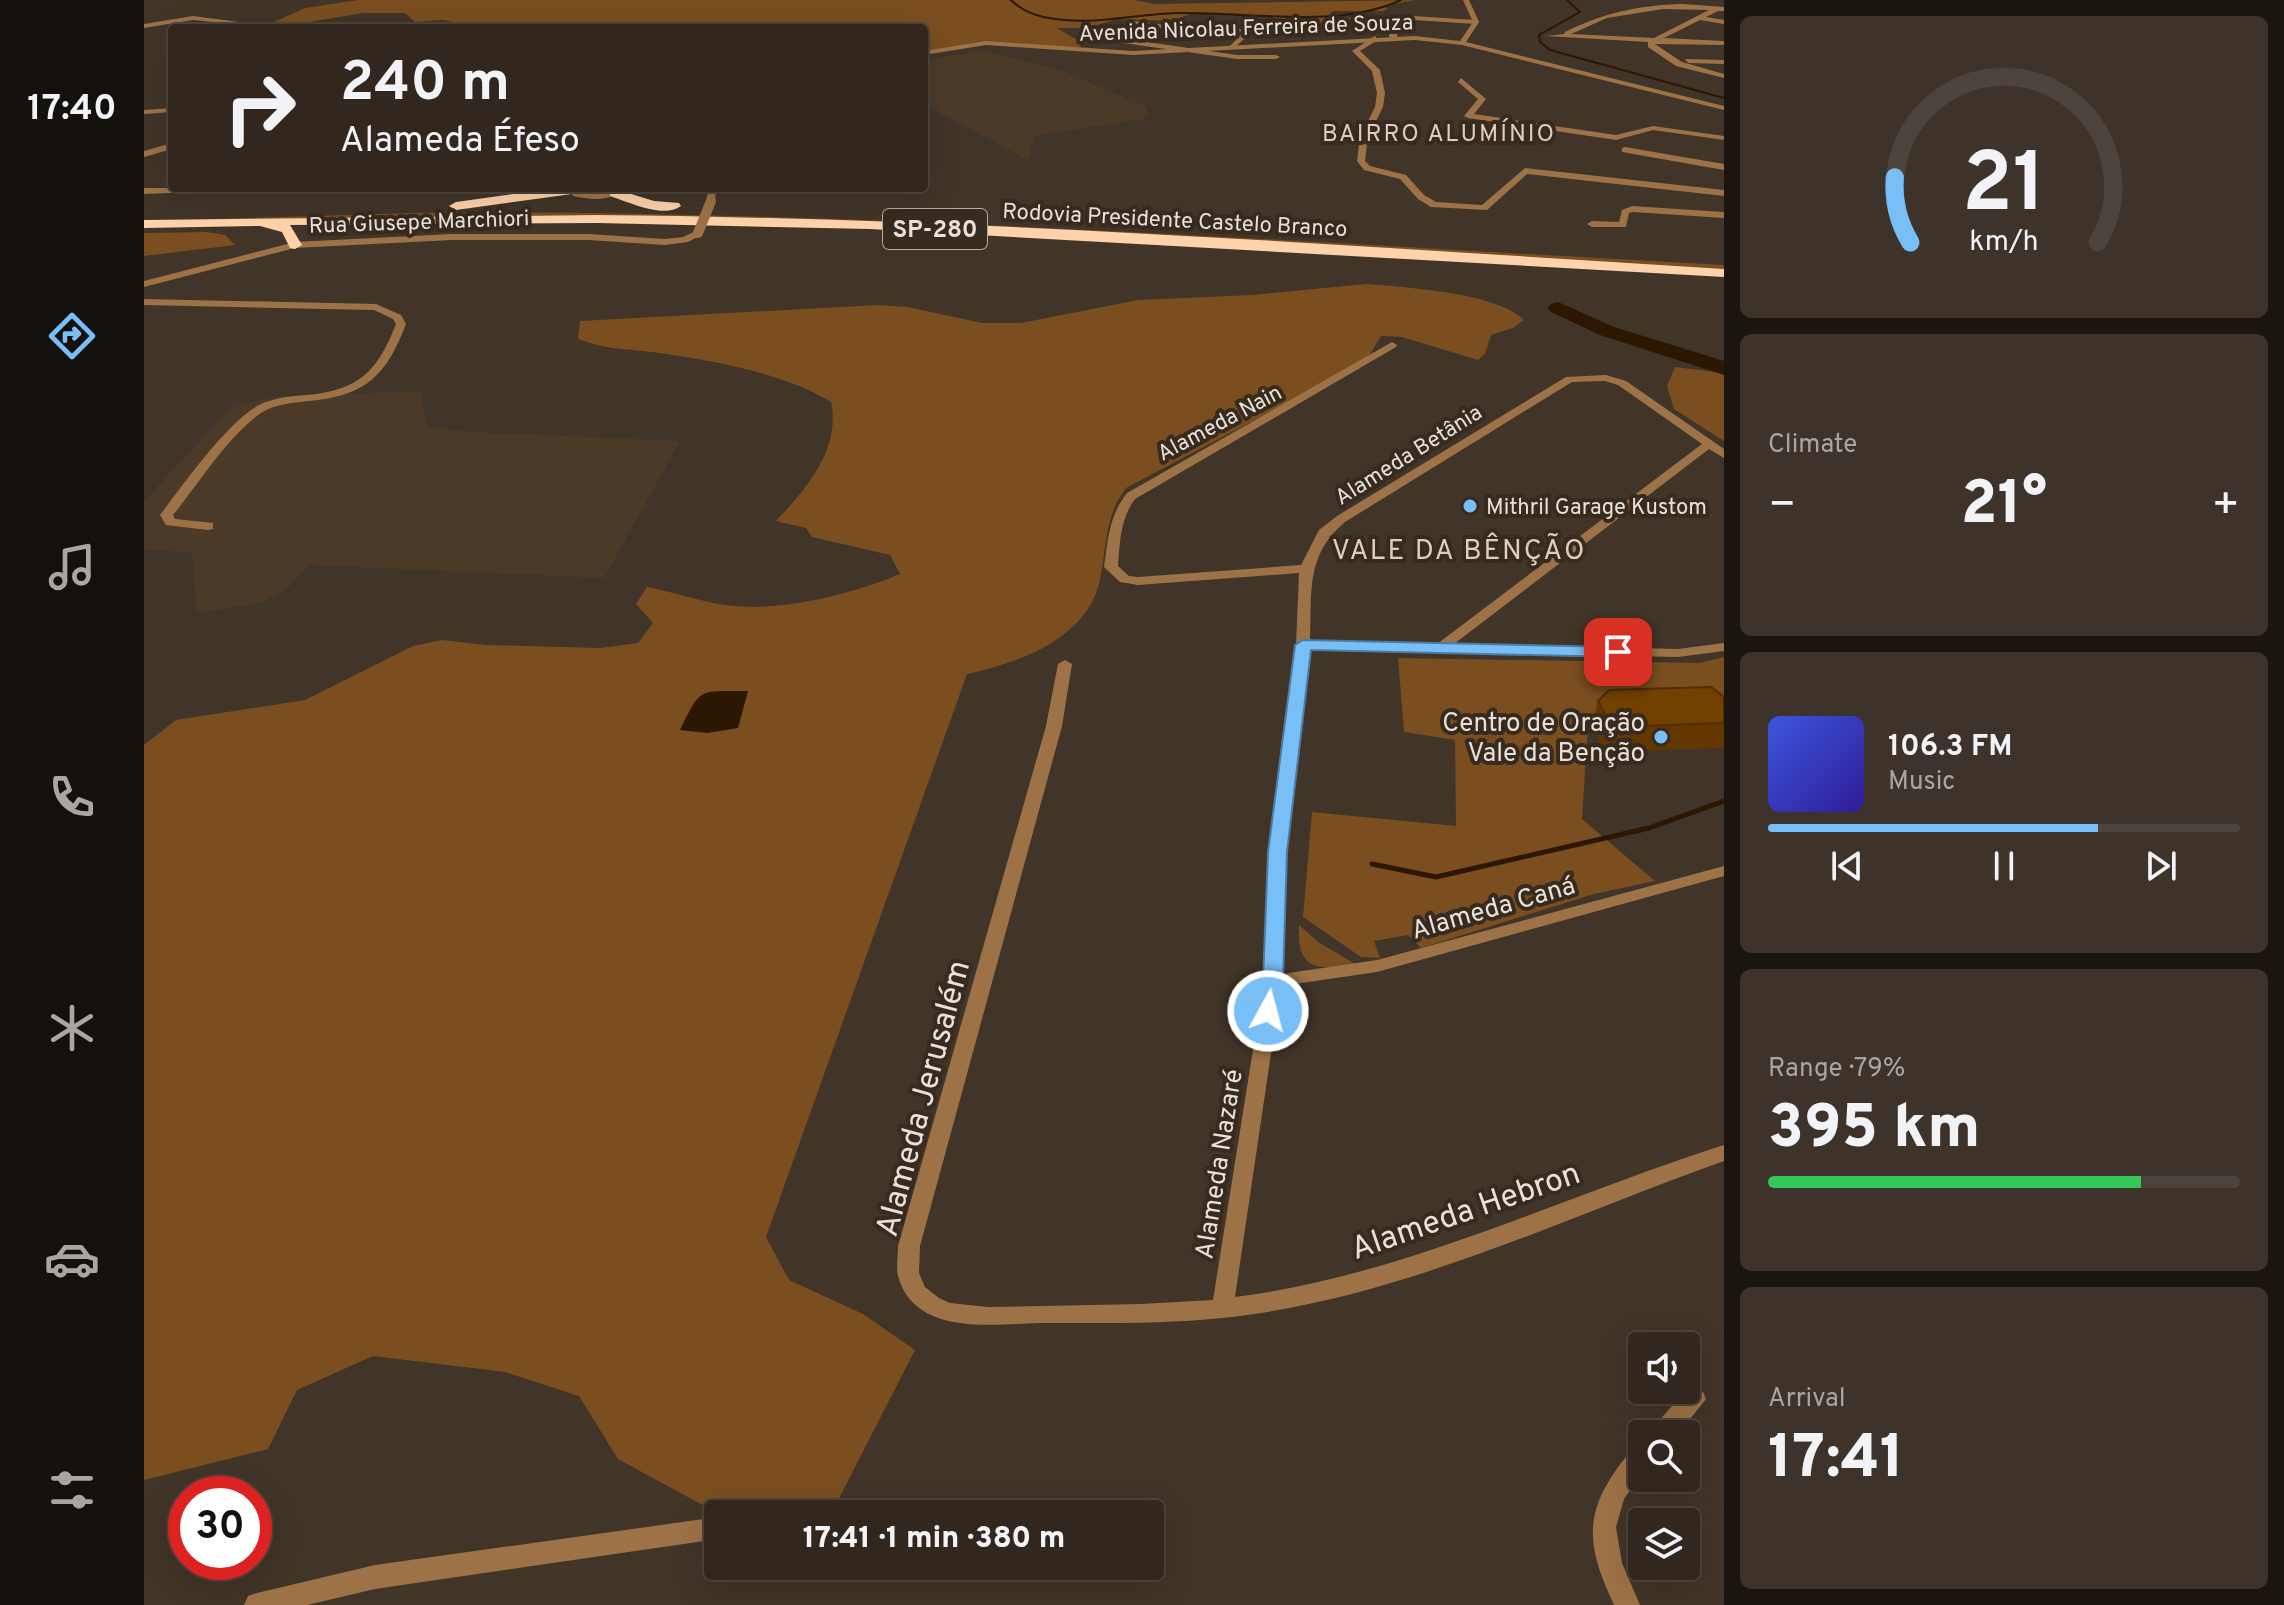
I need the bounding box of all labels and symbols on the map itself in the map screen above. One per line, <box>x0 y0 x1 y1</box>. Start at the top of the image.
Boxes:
street label: Avenida Nicolau Ferreira de Souza <box>1078 10 1414 49</box>
district label: BAIRRO ALUMÍNIO <box>1322 118 1556 150</box>
street label: Rodovia Presidente Castelo Branco <box>1002 199 1348 244</box>
street label: Rua Giusepe Marchiori <box>308 206 530 241</box>
road number: SP-280 <box>883 209 987 249</box>
street label: Alameda Nain <box>1153 380 1287 468</box>
street label: Alameda Betânia <box>1331 400 1488 512</box>
place label: Mithril Garage Kustom <box>1486 495 1707 522</box>
marker: Mithril Garage Kustom <box>1461 497 1479 515</box>
district label: VALE DA BÊNÇÃO <box>1332 532 1586 570</box>
pin <box>1584 618 1652 686</box>
place label: Centro de Oração Vale da Benção <box>1442 708 1645 771</box>
marker: Centro de Oração Vale da Benção <box>1652 728 1670 746</box>
street label: Alameda Caná <box>1408 870 1579 949</box>
street label: Alameda Jerusalém <box>869 956 981 1241</box>
position arrow <box>1226 969 1310 1053</box>
street label: Alameda Nazaré <box>1189 1067 1252 1262</box>
street label: Alameda Hebron <box>1346 1155 1586 1271</box>
speed limit sign: 30 <box>168 1476 272 1580</box>

